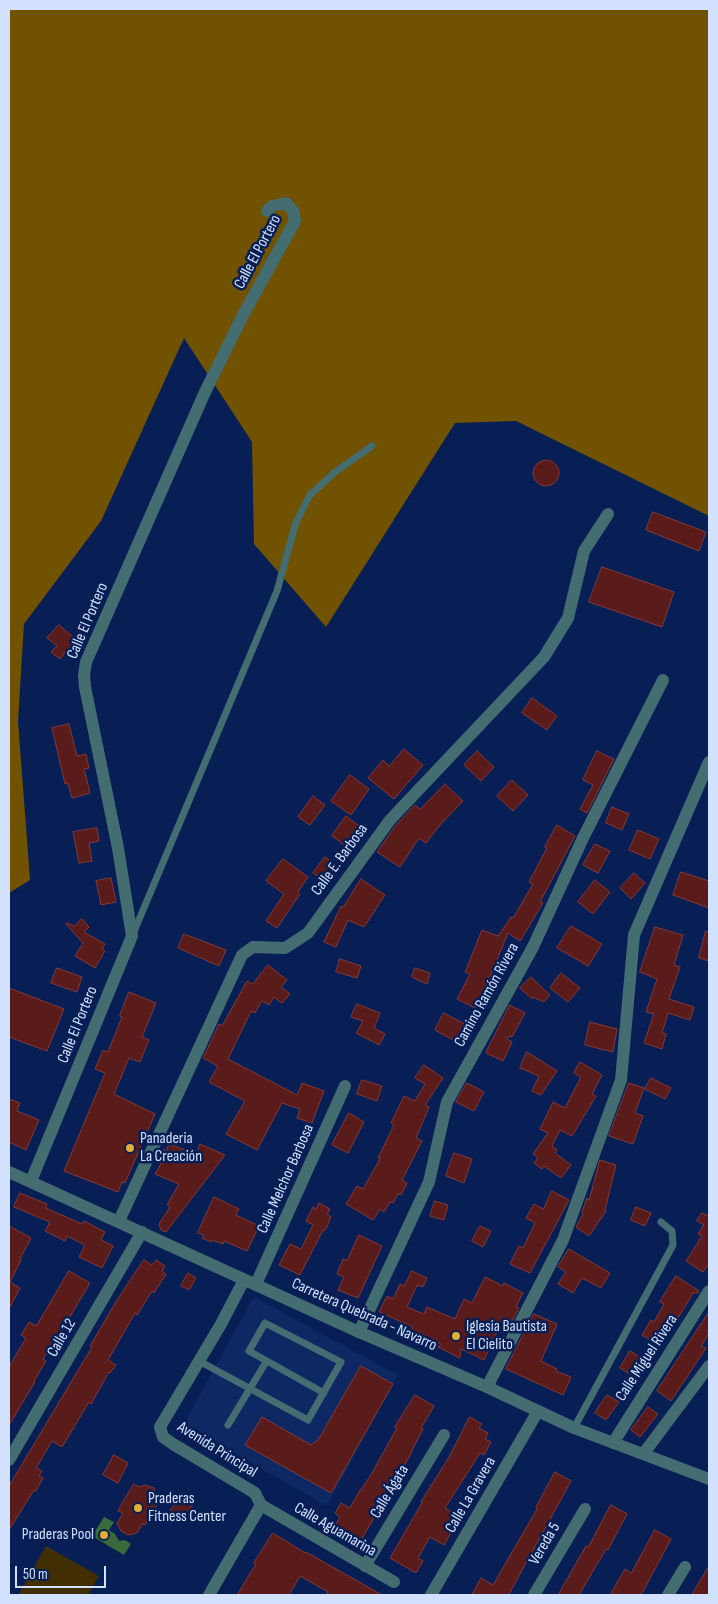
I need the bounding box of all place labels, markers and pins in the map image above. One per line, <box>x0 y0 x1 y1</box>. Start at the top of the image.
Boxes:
place label: Panaderia La Creación <box>140 1129 202 1167</box>
marker: Panaderia La Creación <box>124 1142 136 1154</box>
place label: Iglesia Bautista El Cielito <box>466 1317 547 1355</box>
marker: Iglesia Bautista El Cielito <box>450 1330 462 1342</box>
place label: Praderas Fitness Center <box>148 1489 226 1527</box>
marker: Praderas Fitness Center <box>132 1502 144 1514</box>
place label: Praderas Pool <box>22 1525 94 1545</box>
marker: Praderas Pool <box>98 1529 110 1541</box>

